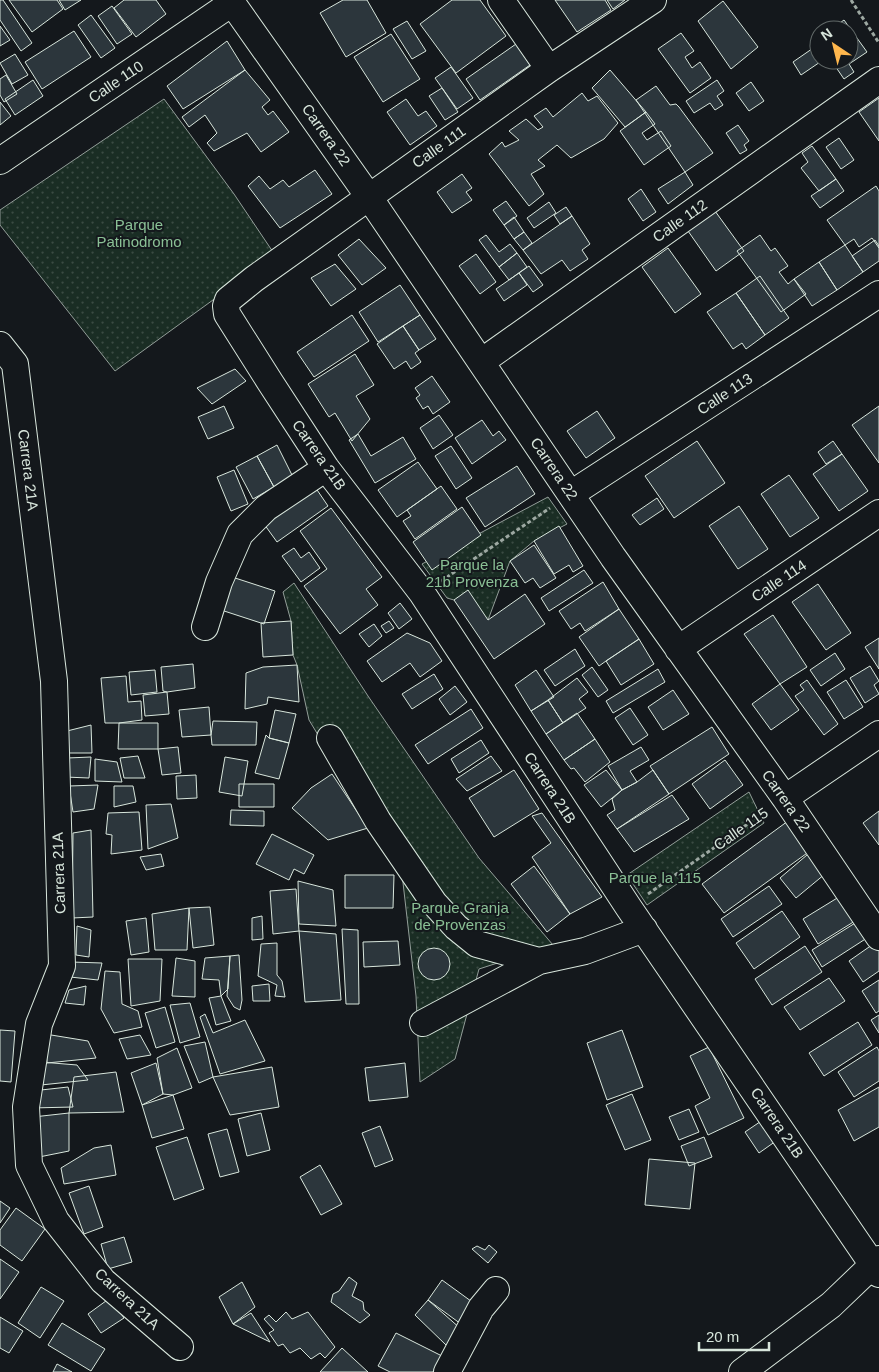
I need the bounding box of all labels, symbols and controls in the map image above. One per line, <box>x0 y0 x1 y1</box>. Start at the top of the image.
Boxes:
north arrow <box>809 20 859 70</box>
text: N <box>818 25 835 44</box>
street label: Calle 110 <box>85 57 146 106</box>
street label: Carrera 22 <box>299 100 354 169</box>
street label: Calle 111 <box>409 122 469 171</box>
street label: Calle 112 <box>649 196 710 245</box>
park label: Parque Patinodromo <box>96 216 182 250</box>
street label: Calle 113 <box>694 369 755 418</box>
street label: Carrera 21B <box>289 416 350 493</box>
street label: Carrera 21A <box>15 428 42 512</box>
street label: Carrera 22 <box>527 434 582 503</box>
park label: Parque la 21b Provenza <box>426 556 519 590</box>
street label: Calle 114 <box>748 556 809 605</box>
street label: Carrera 21B <box>521 749 580 827</box>
street label: Carrera 22 <box>759 766 814 835</box>
street label: Calle 115 <box>710 804 771 853</box>
street label: Carrera 21A <box>49 832 68 914</box>
park label: Parque la 115 <box>609 869 701 886</box>
park label: Parque Granja de Provenzas <box>411 899 509 933</box>
street label: Carrera 21B <box>748 1084 807 1161</box>
street label: Carrera 21A <box>92 1265 163 1333</box>
scale bar <box>699 1320 769 1352</box>
text: 20 m <box>706 1328 739 1345</box>

